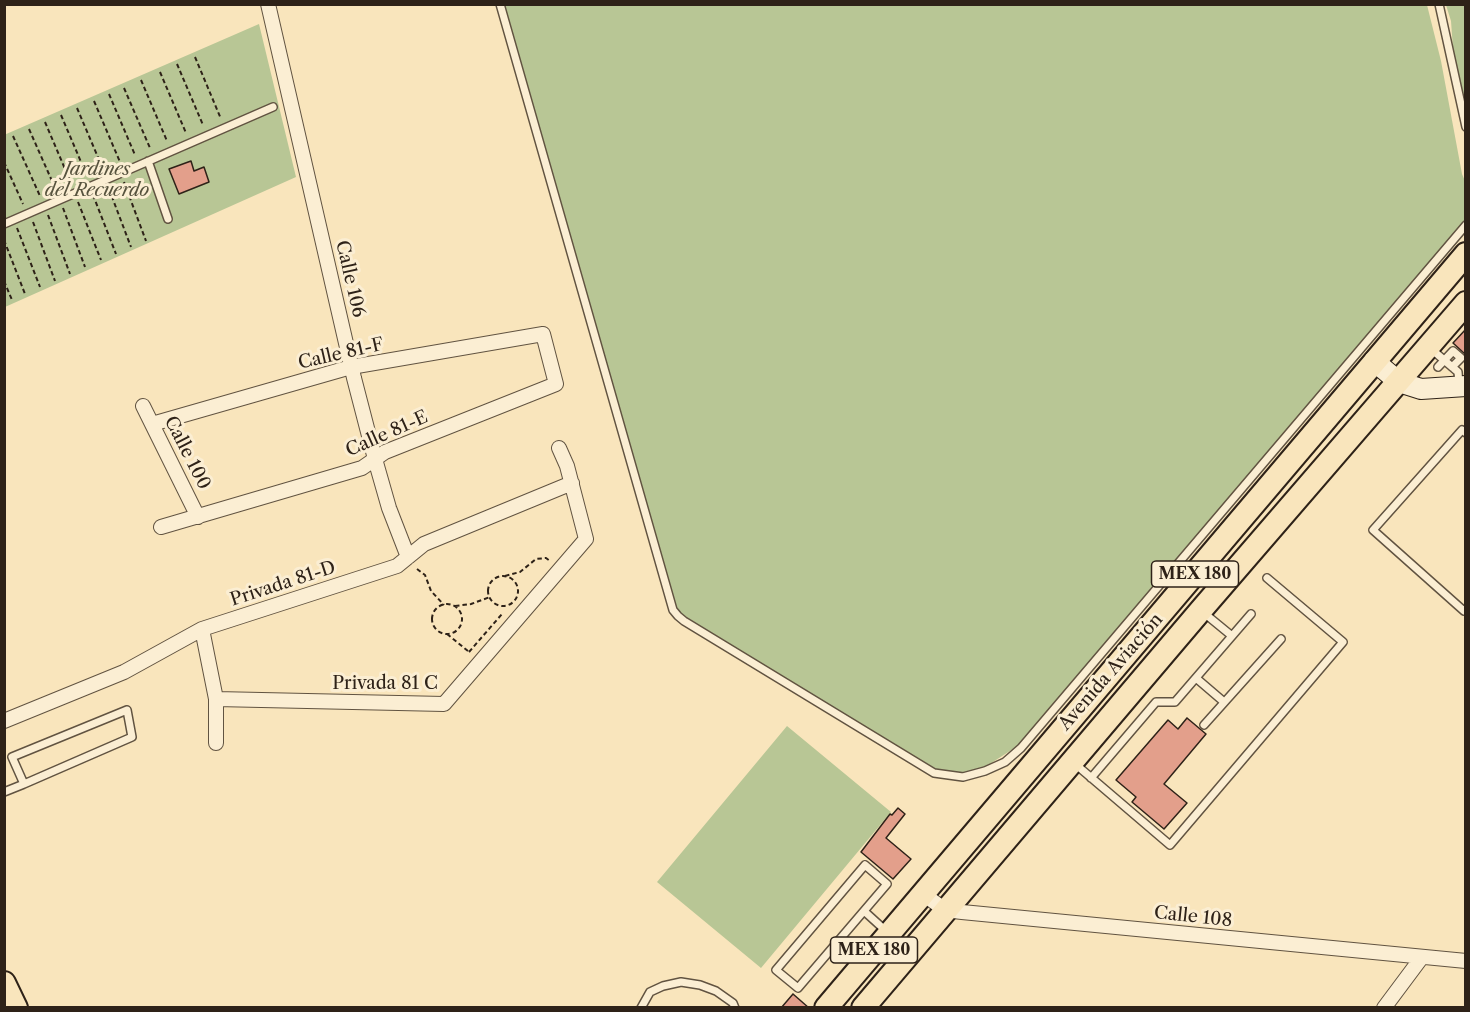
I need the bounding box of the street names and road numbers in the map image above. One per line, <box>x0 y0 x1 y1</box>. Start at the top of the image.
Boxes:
street label: Calle 106 <box>331 238 369 320</box>
street label: Calle 81-F <box>296 334 386 374</box>
street label: Calle 81-E <box>343 406 431 462</box>
street label: Calle 100 <box>159 413 215 493</box>
street label: Privada 81-D <box>228 557 338 611</box>
road number: MEX 180 <box>1152 561 1238 587</box>
street label: Avenida Aviación <box>1054 609 1168 735</box>
street label: Privada 81 C <box>332 673 438 695</box>
street label: Calle 108 <box>1153 902 1233 932</box>
road number: MEX 180 <box>830 937 918 963</box>

